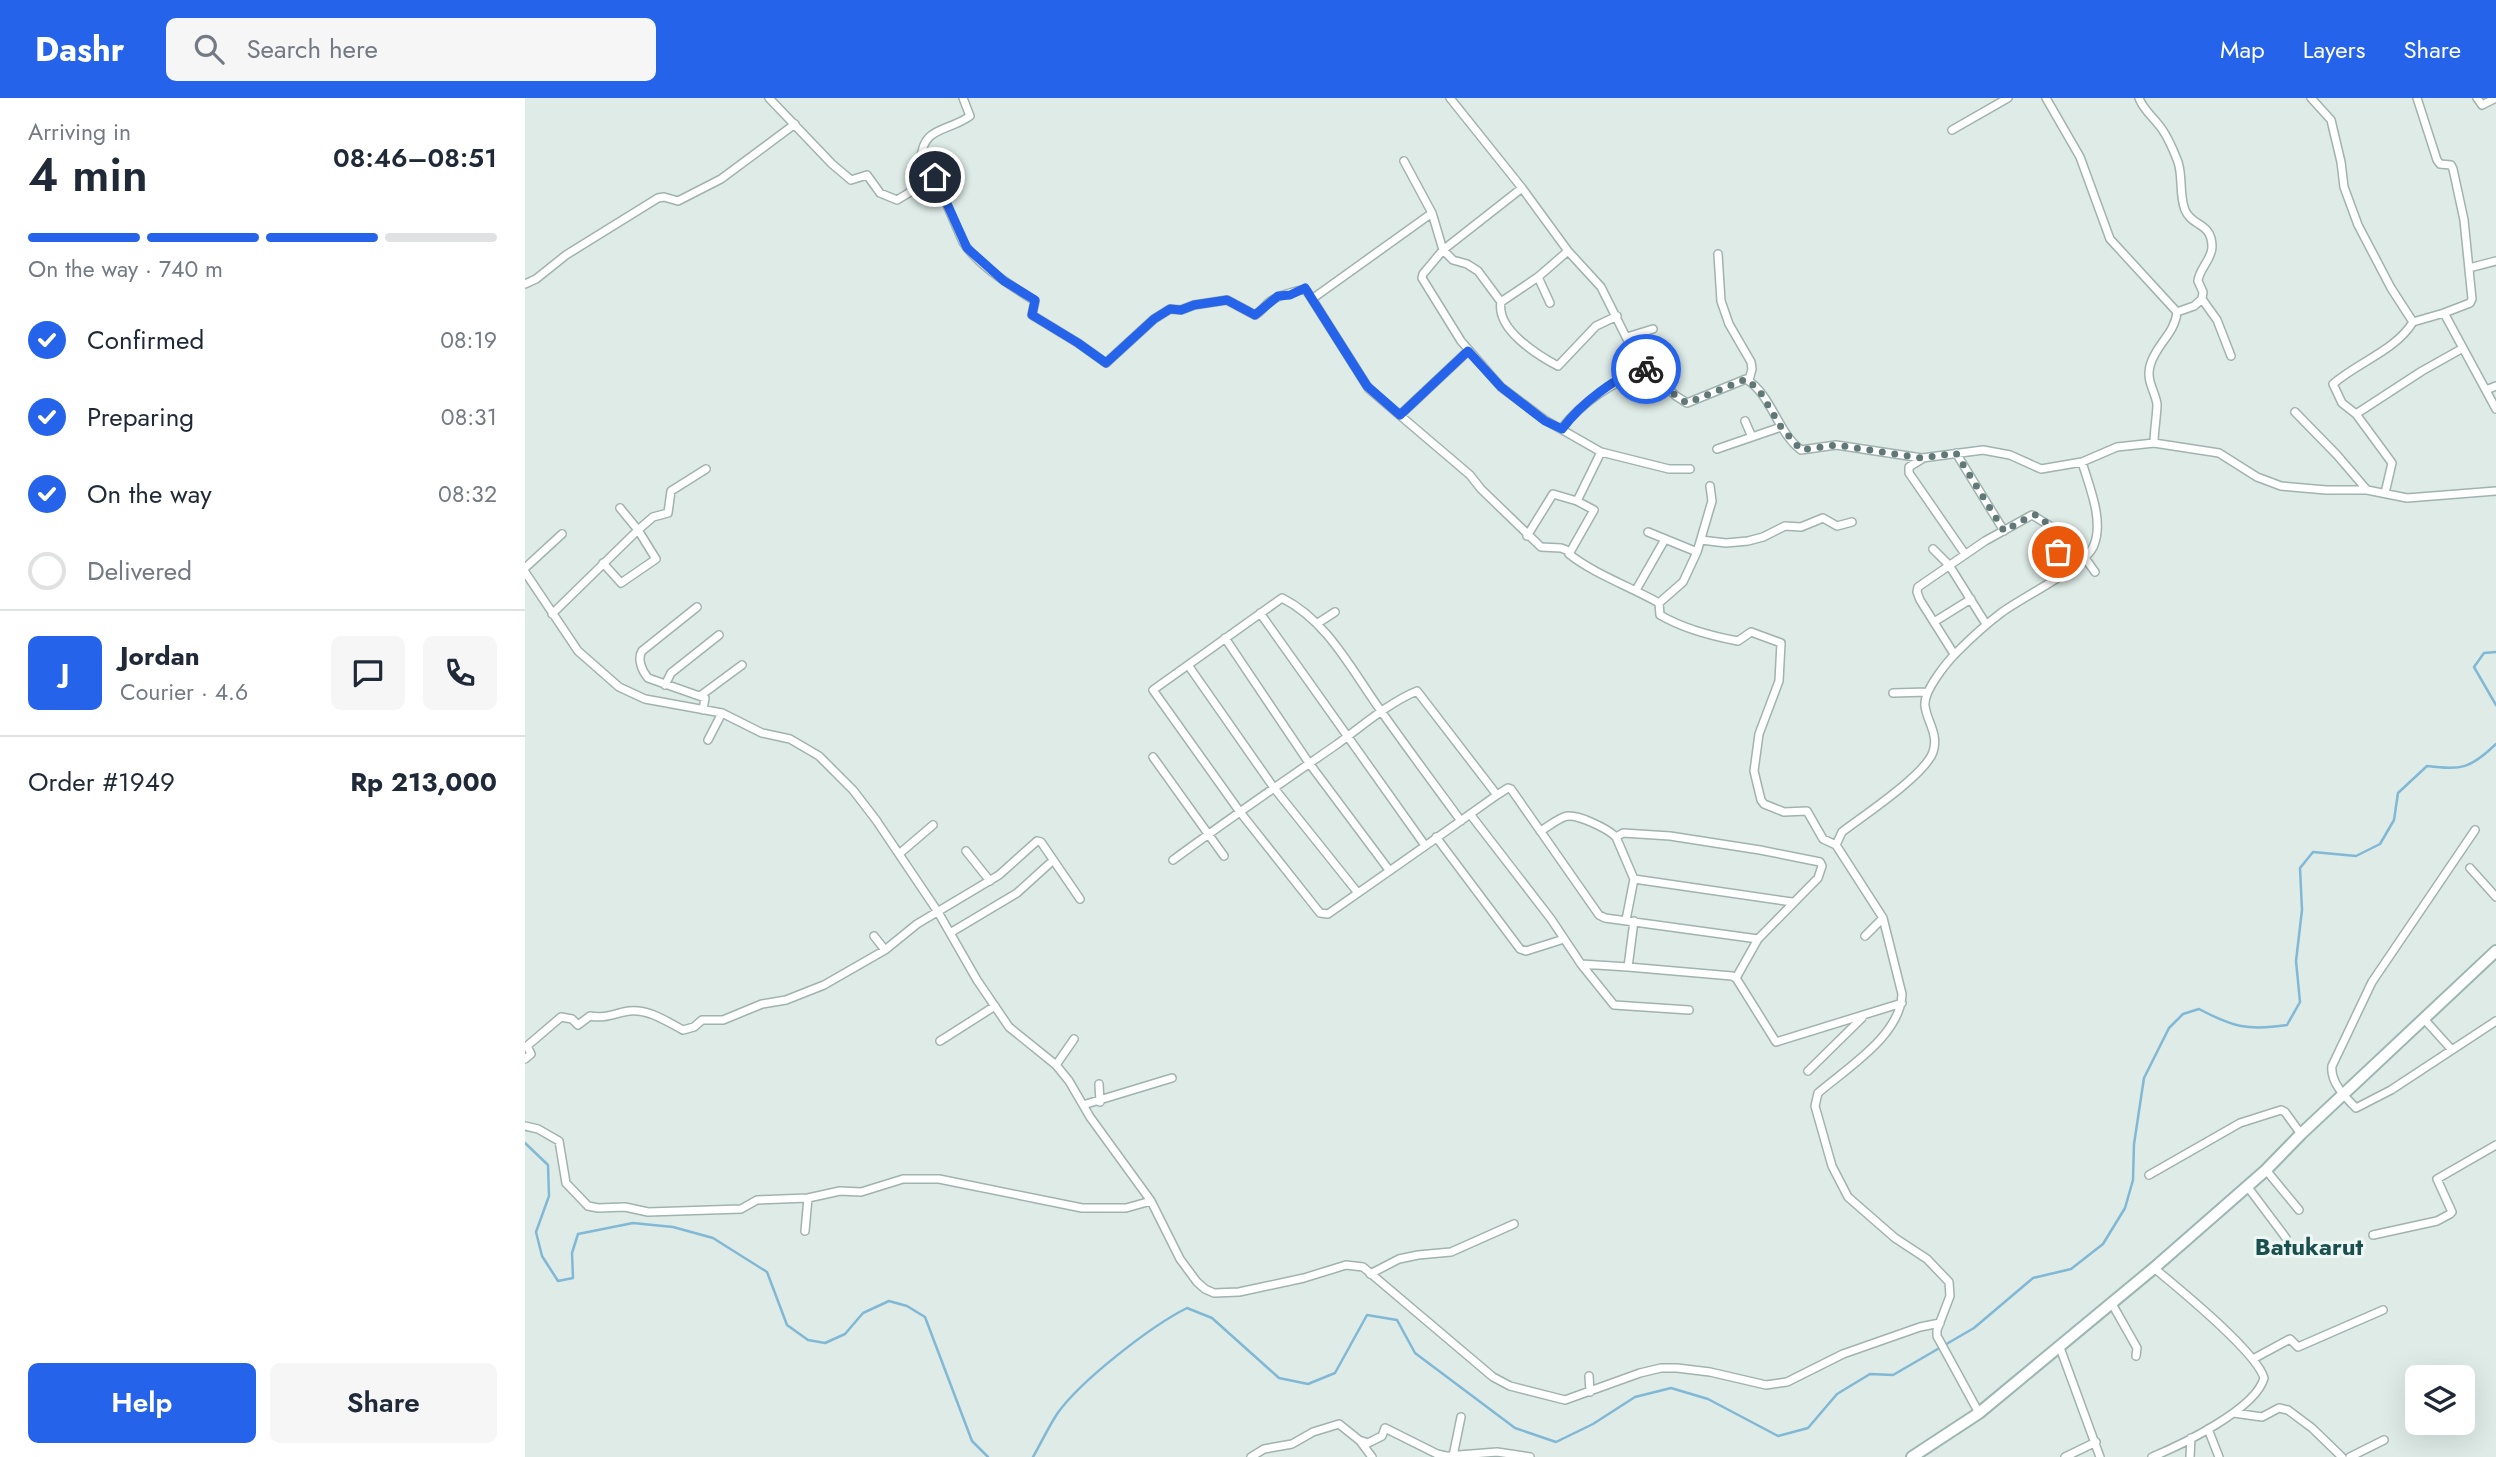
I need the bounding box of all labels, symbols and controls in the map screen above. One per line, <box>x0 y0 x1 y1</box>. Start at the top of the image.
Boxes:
search box <box>166 18 656 81</box>
text: Dashr <box>35 26 124 73</box>
icon: search <box>190 30 228 68</box>
text: Search here <box>246 30 378 68</box>
text: Map <box>2220 32 2265 67</box>
text: Layers <box>2303 32 2365 67</box>
text: Share <box>2403 32 2461 67</box>
text: Arriving in <box>28 115 131 149</box>
text: 08:46–08:51 <box>333 139 497 177</box>
text: 4 min <box>28 142 148 208</box>
pin <box>905 147 965 207</box>
icon: home <box>916 158 954 196</box>
text: On the way · 740 m <box>28 252 223 286</box>
icon: check <box>28 321 66 359</box>
text: Confirmed <box>87 321 204 359</box>
text: 08:19 <box>440 323 497 357</box>
courier <box>1611 334 1681 404</box>
icon: bike <box>1627 350 1665 388</box>
icon: check <box>28 398 66 436</box>
text: Preparing <box>87 398 194 436</box>
text: 08:31 <box>441 400 497 434</box>
icon: check <box>28 475 66 513</box>
text: On the way <box>87 475 212 513</box>
text: 08:32 <box>438 477 497 511</box>
pin <box>2028 522 2088 582</box>
icon: bag <box>2039 533 2077 571</box>
text: Delivered <box>87 552 192 590</box>
button: chat <box>331 636 405 710</box>
button: phone <box>423 636 497 710</box>
text: Jordan <box>120 637 200 675</box>
text: J <box>61 654 69 692</box>
text: Courier · 4.6 <box>120 675 248 709</box>
text: Order #1949 <box>28 763 175 801</box>
text: Rp 213,000 <box>350 763 497 801</box>
district label: Batukarut <box>2255 1229 2364 1264</box>
button: Help <box>28 1363 256 1443</box>
button: Share <box>270 1363 497 1443</box>
map controls <box>2405 1365 2475 1435</box>
button: layers <box>2405 1365 2475 1435</box>

